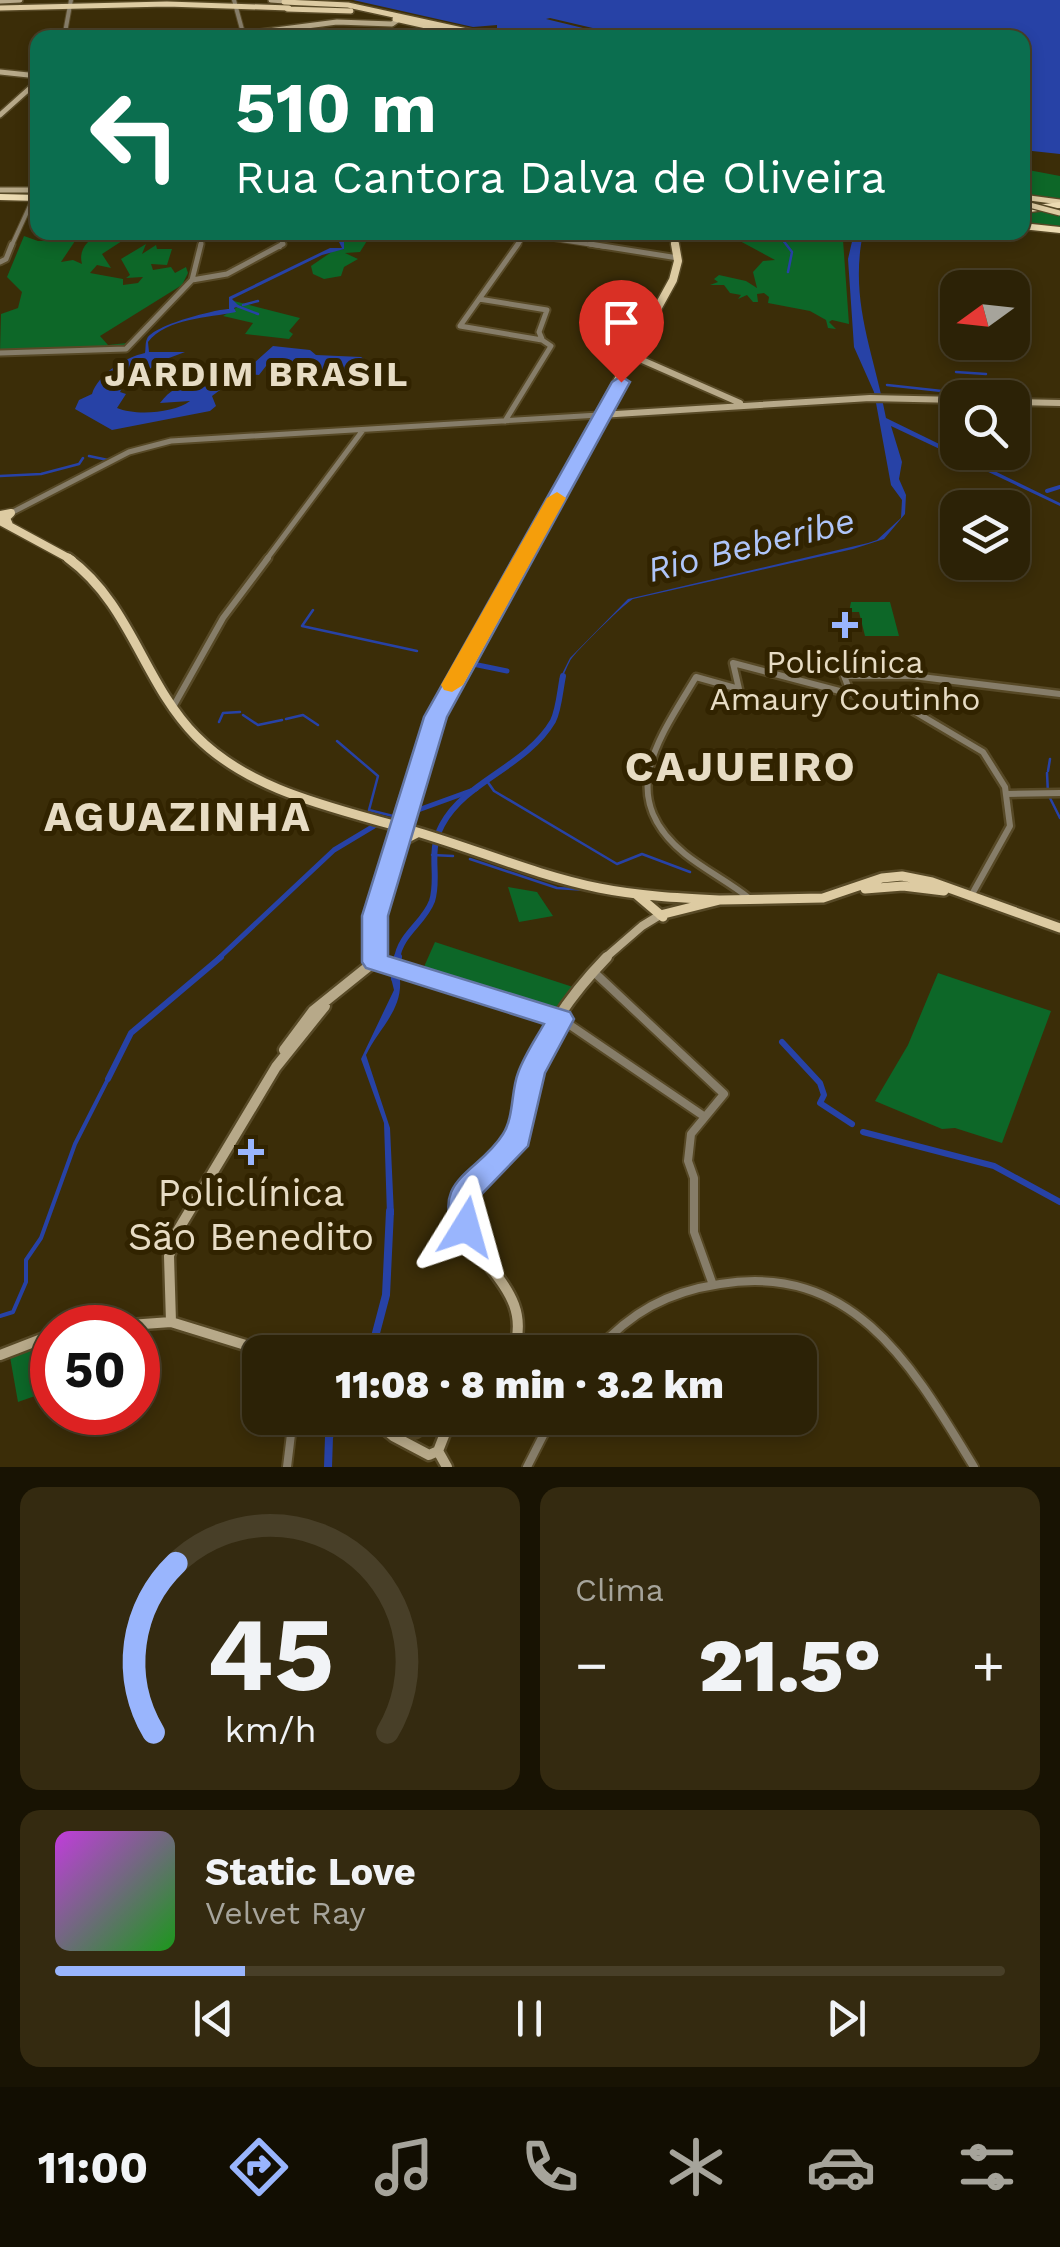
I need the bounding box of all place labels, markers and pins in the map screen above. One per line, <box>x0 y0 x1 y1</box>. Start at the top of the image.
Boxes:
pin <box>579 280 664 383</box>
marker: Policlínica Amaury Coutinho <box>832 612 858 638</box>
place label: Policlínica Amaury Coutinho <box>710 643 980 718</box>
marker: Policlínica São Benedito <box>238 1139 264 1165</box>
place label: Policlínica São Benedito <box>128 1171 374 1259</box>

